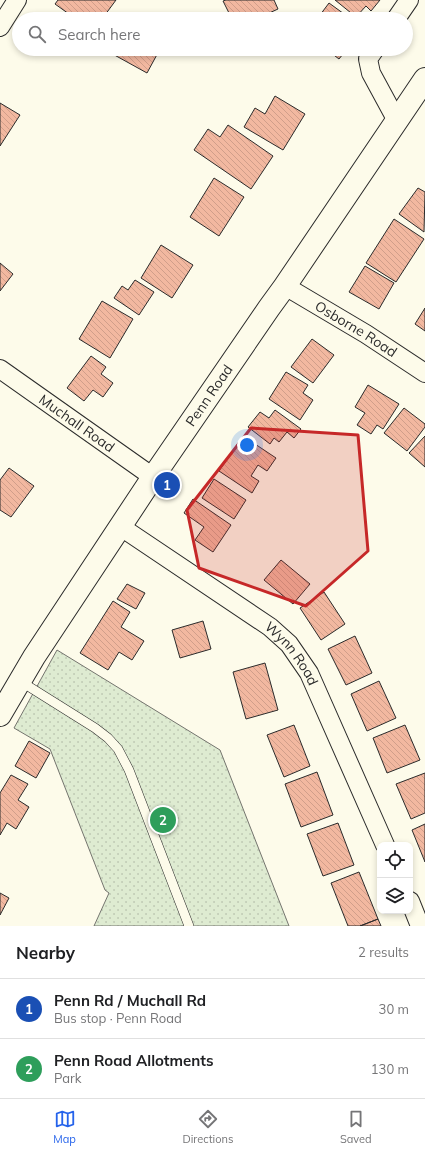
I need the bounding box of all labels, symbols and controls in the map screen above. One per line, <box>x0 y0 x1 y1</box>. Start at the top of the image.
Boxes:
search box <box>12 12 413 56</box>
icon: search <box>26 23 48 45</box>
text: Search here <box>58 25 140 44</box>
street label: Osborne Road <box>312 297 400 361</box>
street label: Penn Road <box>182 361 236 430</box>
street label: Muchall Road <box>36 390 118 456</box>
your location <box>237 435 257 455</box>
pin: 1 <box>154 470 180 500</box>
street label: Wynn Road <box>261 618 322 688</box>
pin: 2 <box>150 805 176 835</box>
map controls <box>377 842 413 914</box>
button: locate <box>377 842 413 878</box>
button: layers <box>377 878 413 914</box>
text: Nearby <box>16 942 75 963</box>
text: 2 results <box>358 944 409 960</box>
text: Penn Rd / Muchall Rd <box>54 991 206 1010</box>
text: 1 <box>25 1001 33 1017</box>
text: 30 m <box>379 1001 409 1017</box>
text: Bus stop · Penn Road <box>54 1010 182 1026</box>
text: Penn Road Allotments <box>54 1051 213 1070</box>
text: 2 <box>25 1061 33 1077</box>
text: 130 m <box>371 1061 409 1077</box>
text: Park <box>54 1070 81 1086</box>
tab: Map <box>53 1108 76 1146</box>
tab: Directions <box>183 1108 233 1146</box>
tab: Saved <box>340 1108 372 1146</box>

